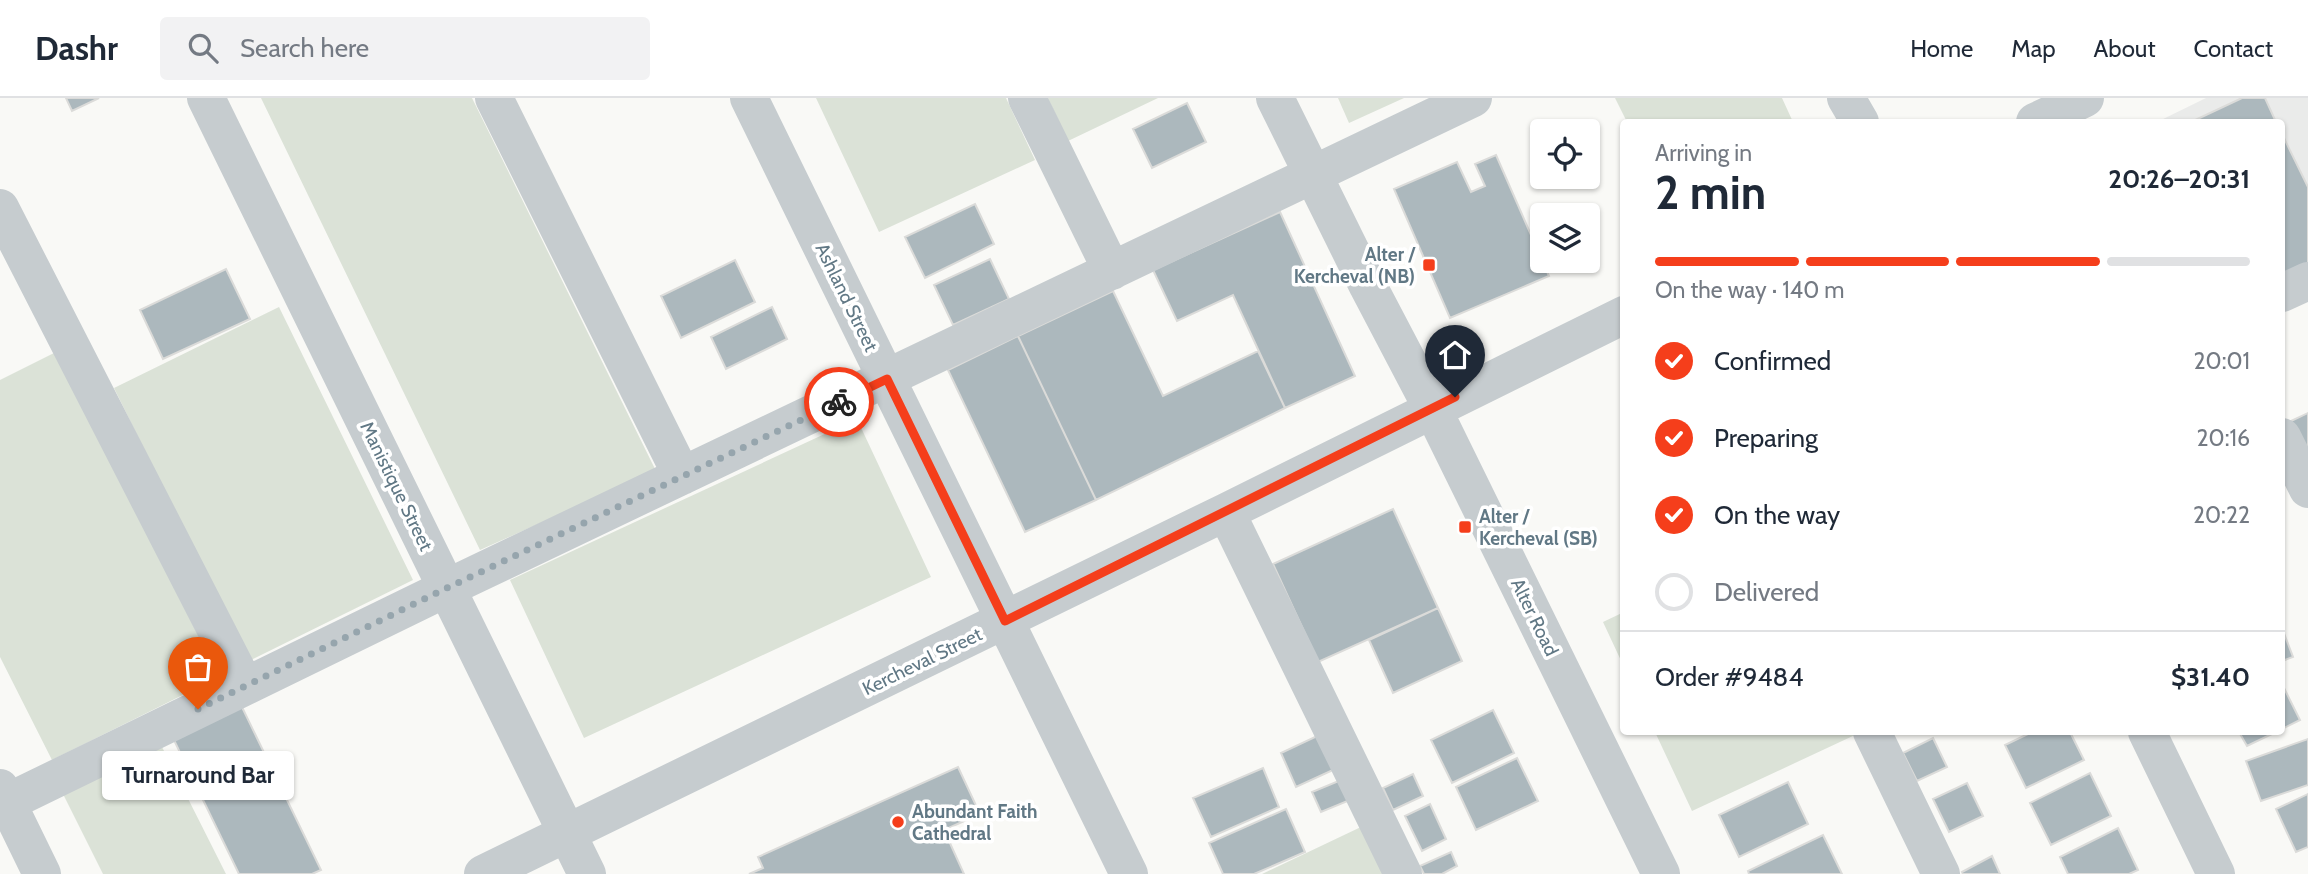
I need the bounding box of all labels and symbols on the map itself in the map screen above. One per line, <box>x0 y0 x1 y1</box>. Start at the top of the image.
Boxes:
street label: Ashland Street <box>810 239 883 356</box>
place label: Alter / Kercheval (NB) <box>1294 243 1416 288</box>
marker: Alter / Kercheval (NB) <box>1421 257 1437 273</box>
pin <box>1425 325 1485 397</box>
courier <box>804 367 874 437</box>
street label: Manistique Street <box>355 418 438 555</box>
place label: Alter / Kercheval (SB) <box>1479 505 1598 550</box>
marker: Alter / Kercheval (SB) <box>1457 519 1473 535</box>
street label: Alter Road <box>1506 575 1563 660</box>
street label: Kercheval Street <box>859 622 986 700</box>
pin <box>168 637 228 709</box>
callout: Turnaround Bar <box>102 751 294 800</box>
place label: Abundant Faith Cathedral <box>912 800 1037 845</box>
marker: Abundant Faith Cathedral <box>890 814 906 830</box>

